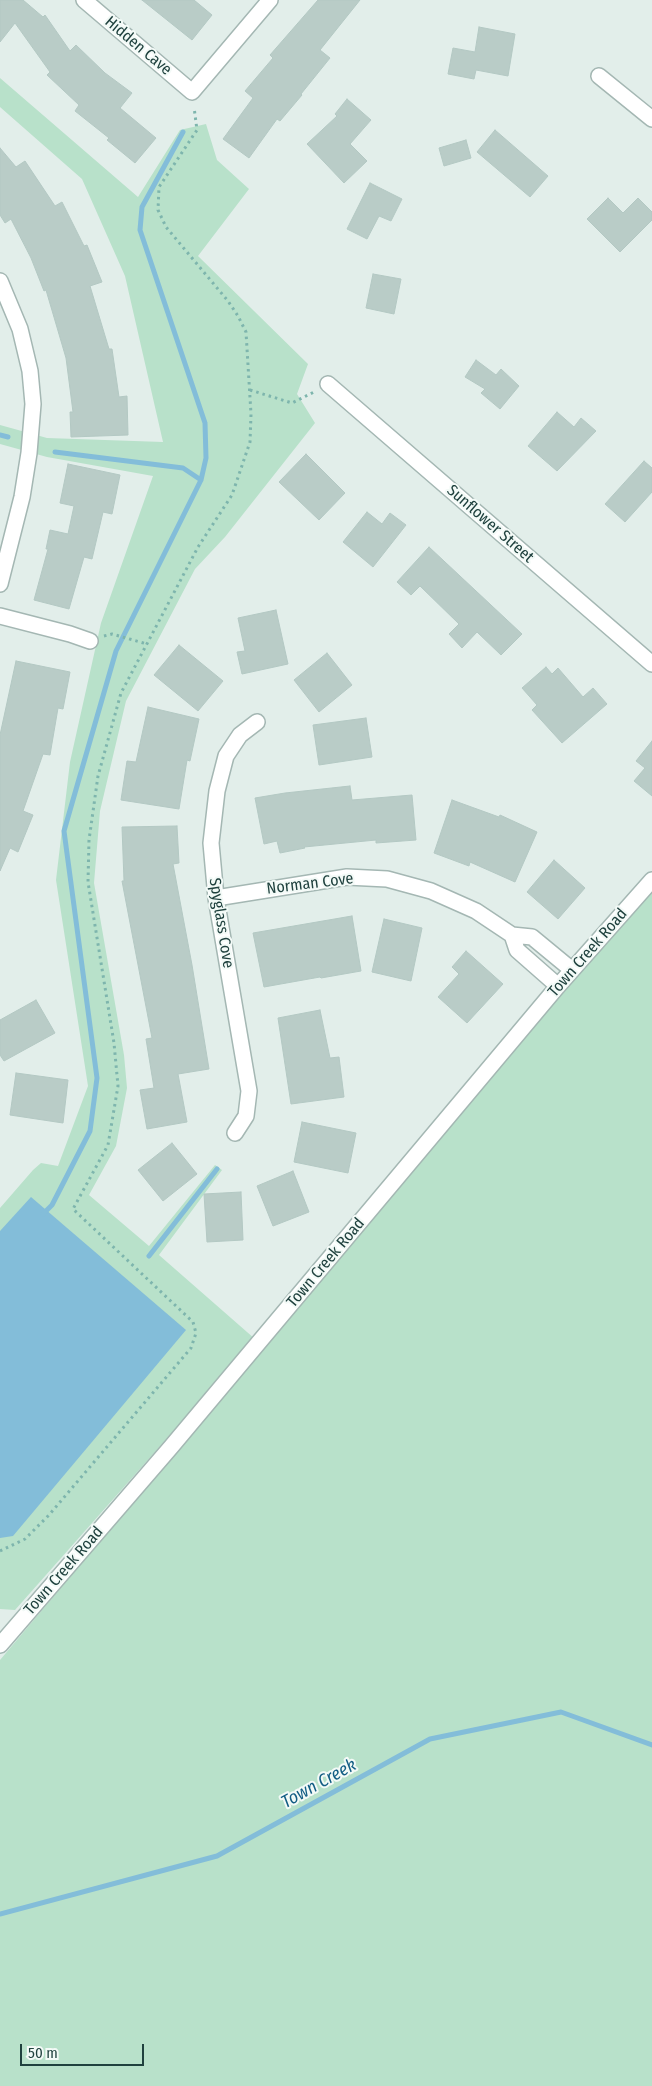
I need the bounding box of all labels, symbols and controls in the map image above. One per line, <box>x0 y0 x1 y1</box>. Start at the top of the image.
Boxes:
street label: Hidden Cave <box>101 12 175 80</box>
street label: Sunflower Street <box>443 481 537 567</box>
street label: Norman Cove <box>266 869 354 899</box>
street label: Spyglass Cove <box>204 876 238 970</box>
street label: Town Creek Road <box>544 905 632 1001</box>
street label: Town Creek Road <box>283 1214 369 1312</box>
street label: Town Creek Road <box>20 1523 108 1619</box>
water label: Town Creek <box>278 1755 360 1813</box>
scale bar <box>22 2034 146 2066</box>
text: 50 m <box>28 2044 58 2062</box>

